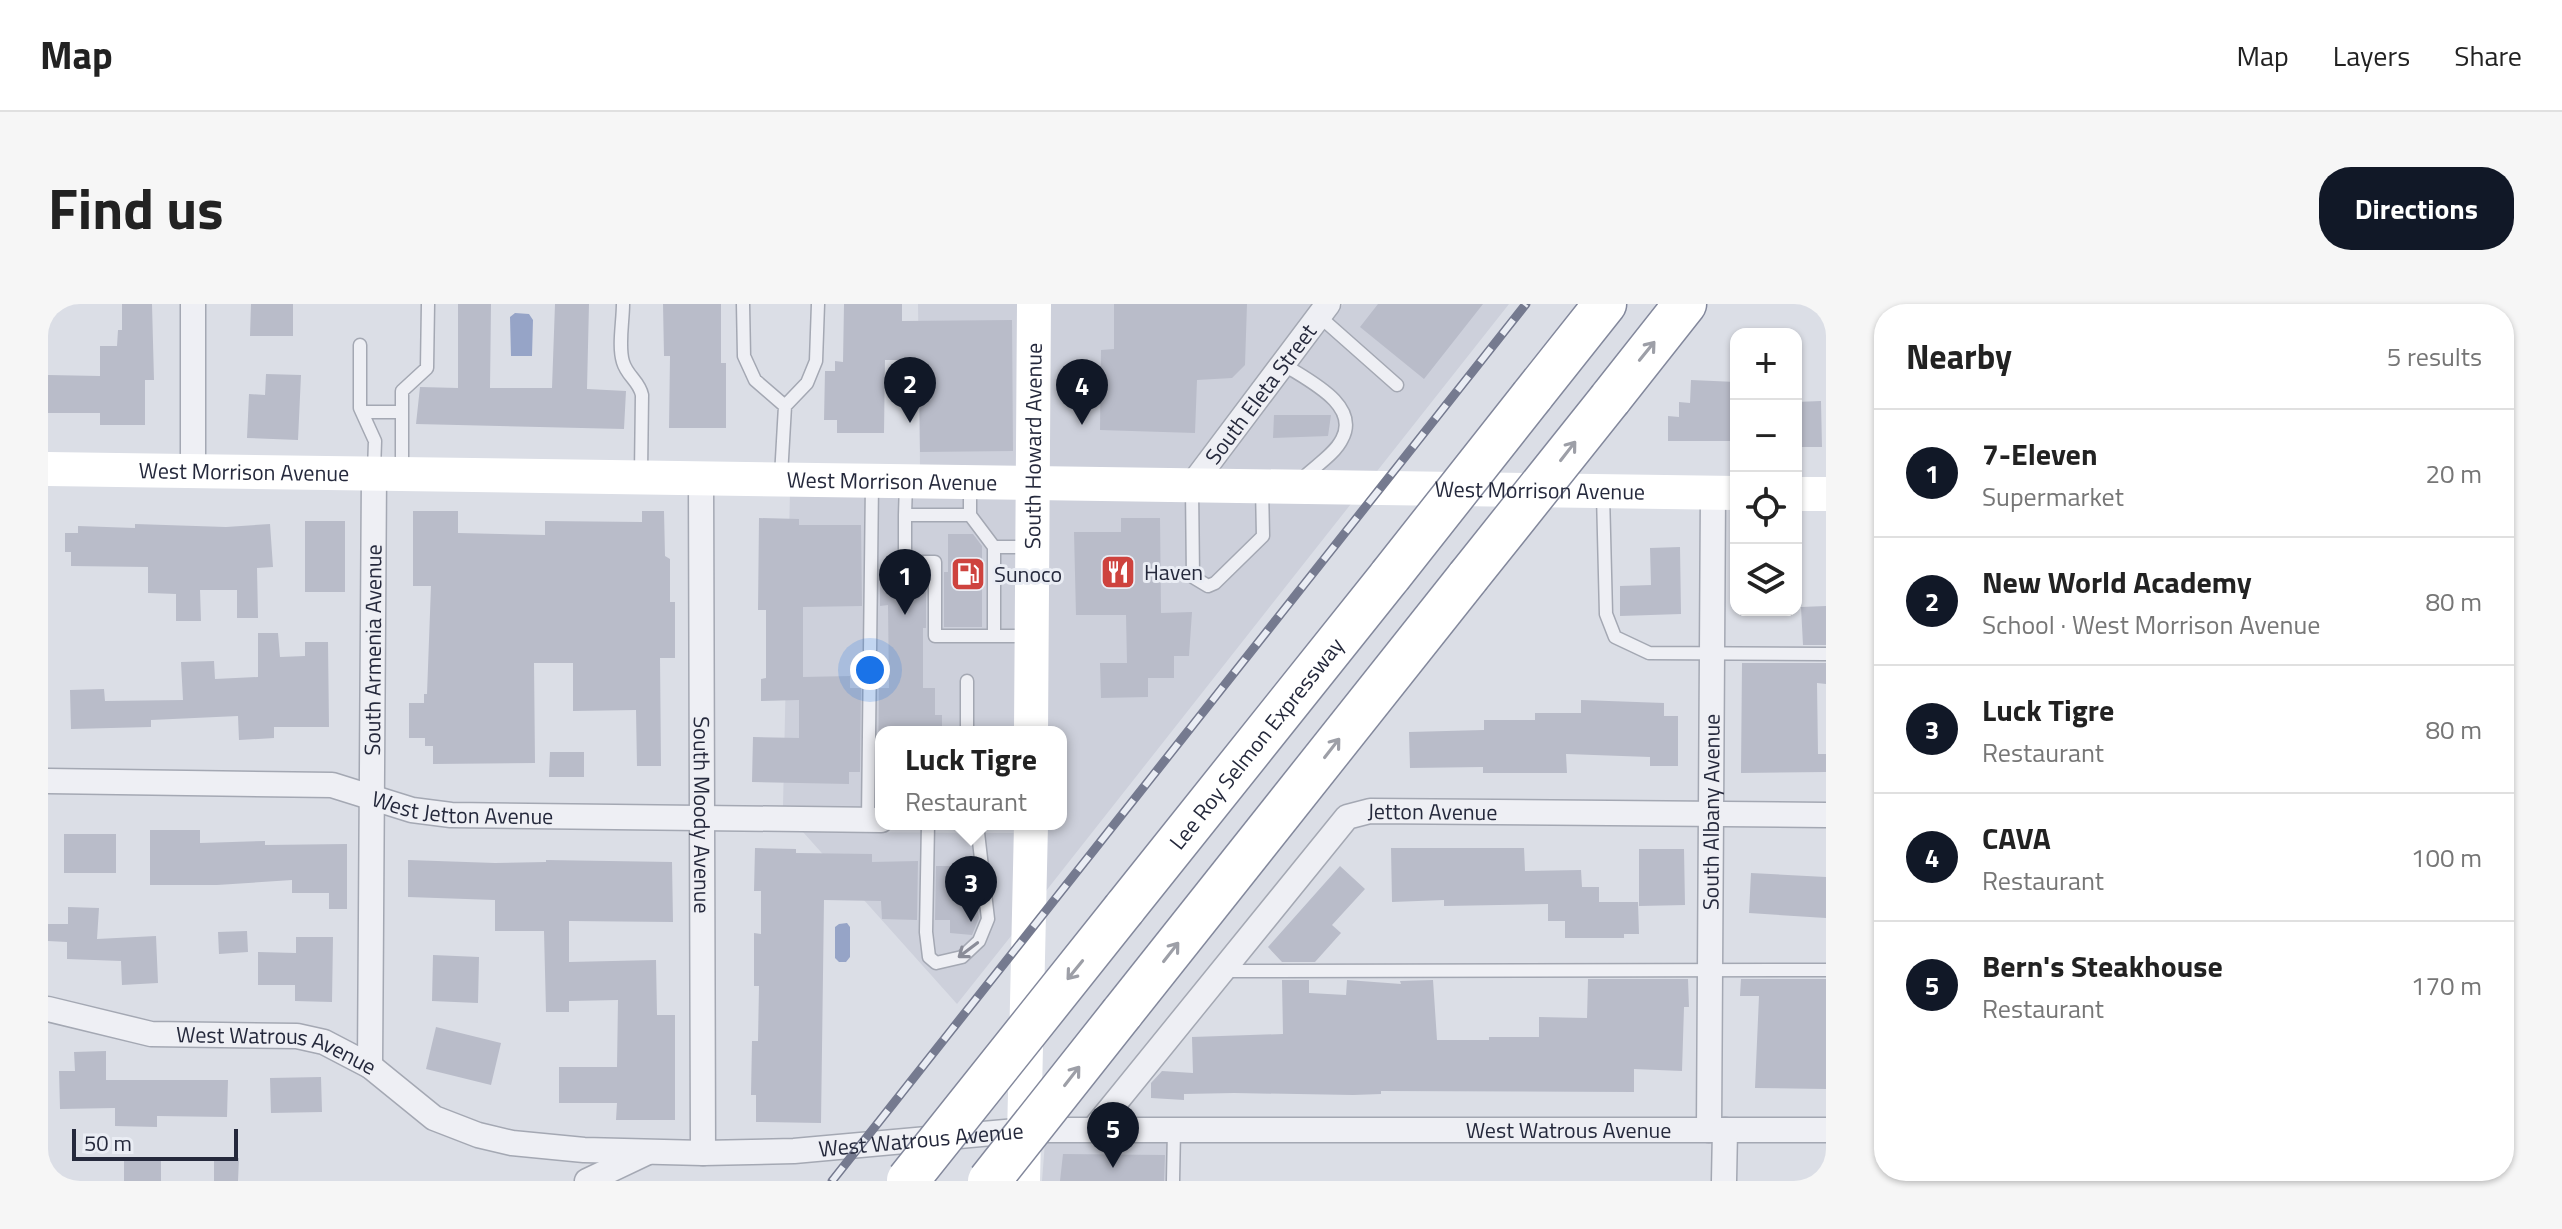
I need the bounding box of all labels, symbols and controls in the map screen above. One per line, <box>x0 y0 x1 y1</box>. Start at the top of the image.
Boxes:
text: Map <box>40 26 113 84</box>
text: Map <box>2236 34 2289 77</box>
text: Layers <box>2333 34 2410 77</box>
text: Share <box>2454 34 2522 77</box>
text: Find us <box>48 166 224 251</box>
button: Directions <box>2319 167 2514 250</box>
street label: South Eleta Street <box>1196 316 1325 471</box>
map controls <box>1730 328 1802 616</box>
button: + <box>1730 328 1802 400</box>
text: Nearby <box>1906 330 2012 382</box>
text: 5 results <box>2387 337 2482 376</box>
one-way arrow <box>1639 341 1656 362</box>
street label: South Howard Avenue <box>1015 343 1051 549</box>
pin: 2 <box>884 357 936 423</box>
pin: 4 <box>1056 359 1108 425</box>
button: − <box>1730 400 1802 472</box>
text: 7-Eleven <box>1982 431 2098 477</box>
one-way arrow <box>1560 441 1577 462</box>
street label: West Morrison Avenue <box>139 453 349 490</box>
text: 1 <box>1925 454 1939 493</box>
text: 20 m <box>2425 454 2482 493</box>
street label: West Morrison Avenue <box>786 463 997 499</box>
street label: West Morrison Avenue <box>1434 472 1645 509</box>
button: locate <box>1730 472 1802 544</box>
text: Supermarket <box>1982 477 2124 516</box>
street label: South Armenia Avenue <box>355 544 391 756</box>
button: layers <box>1730 544 1802 616</box>
pin: 1 <box>879 549 931 615</box>
restaurant icon: Haven <box>1099 553 1137 591</box>
fuel station icon: Sunoco <box>949 555 987 593</box>
place label: Haven <box>1144 555 1203 589</box>
place label: Sunoco <box>994 557 1062 591</box>
text: New World Academy <box>1982 559 2252 605</box>
text: 2 <box>1925 582 1939 621</box>
text: 80 m <box>2425 582 2482 621</box>
text: School · West Morrison Avenue <box>1982 605 2320 644</box>
street label: Lee Roy Selmon Expressway <box>1161 630 1352 857</box>
your location <box>850 650 890 690</box>
text: Luck Tigre <box>1982 687 2114 733</box>
text: 3 <box>1925 710 1939 749</box>
text: 80 m <box>2425 710 2482 749</box>
street label: South Albany Avenue <box>1693 714 1729 910</box>
street label: South Moody Avenue <box>685 716 719 914</box>
popup <box>875 726 1067 830</box>
text: Restaurant <box>1982 733 2104 772</box>
text: Luck Tigre <box>905 736 1037 782</box>
one-way arrow <box>1324 738 1341 759</box>
street label: West Jetton Avenue <box>367 781 553 833</box>
text: Restaurant <box>905 782 1027 821</box>
street label: Jetton Avenue <box>1367 794 1498 829</box>
text: CAVA <box>1982 815 2051 861</box>
text: 4 <box>1925 838 1939 877</box>
text: 100 m <box>2411 838 2482 877</box>
pin: 3 <box>945 856 997 922</box>
text: Restaurant <box>1982 861 2104 900</box>
one-way arrow <box>958 941 979 958</box>
one-way arrow <box>1162 942 1179 963</box>
text: Bern's Steakhouse <box>1982 943 2223 989</box>
one-way arrow <box>1066 959 1084 980</box>
text: 5 <box>1925 966 1939 1005</box>
text: 170 m <box>2411 966 2482 1005</box>
text: Restaurant <box>1982 989 2104 1028</box>
street label: West Watrous Avenue <box>176 1017 383 1084</box>
one-way arrow <box>1063 1066 1081 1087</box>
pin: 5 <box>1087 1102 1139 1168</box>
street label: West Watrous Avenue <box>817 1113 1025 1166</box>
street label: West Watrous Avenue <box>1466 1113 1671 1147</box>
scale bar <box>72 1125 238 1161</box>
text: 50 m <box>84 1126 132 1160</box>

